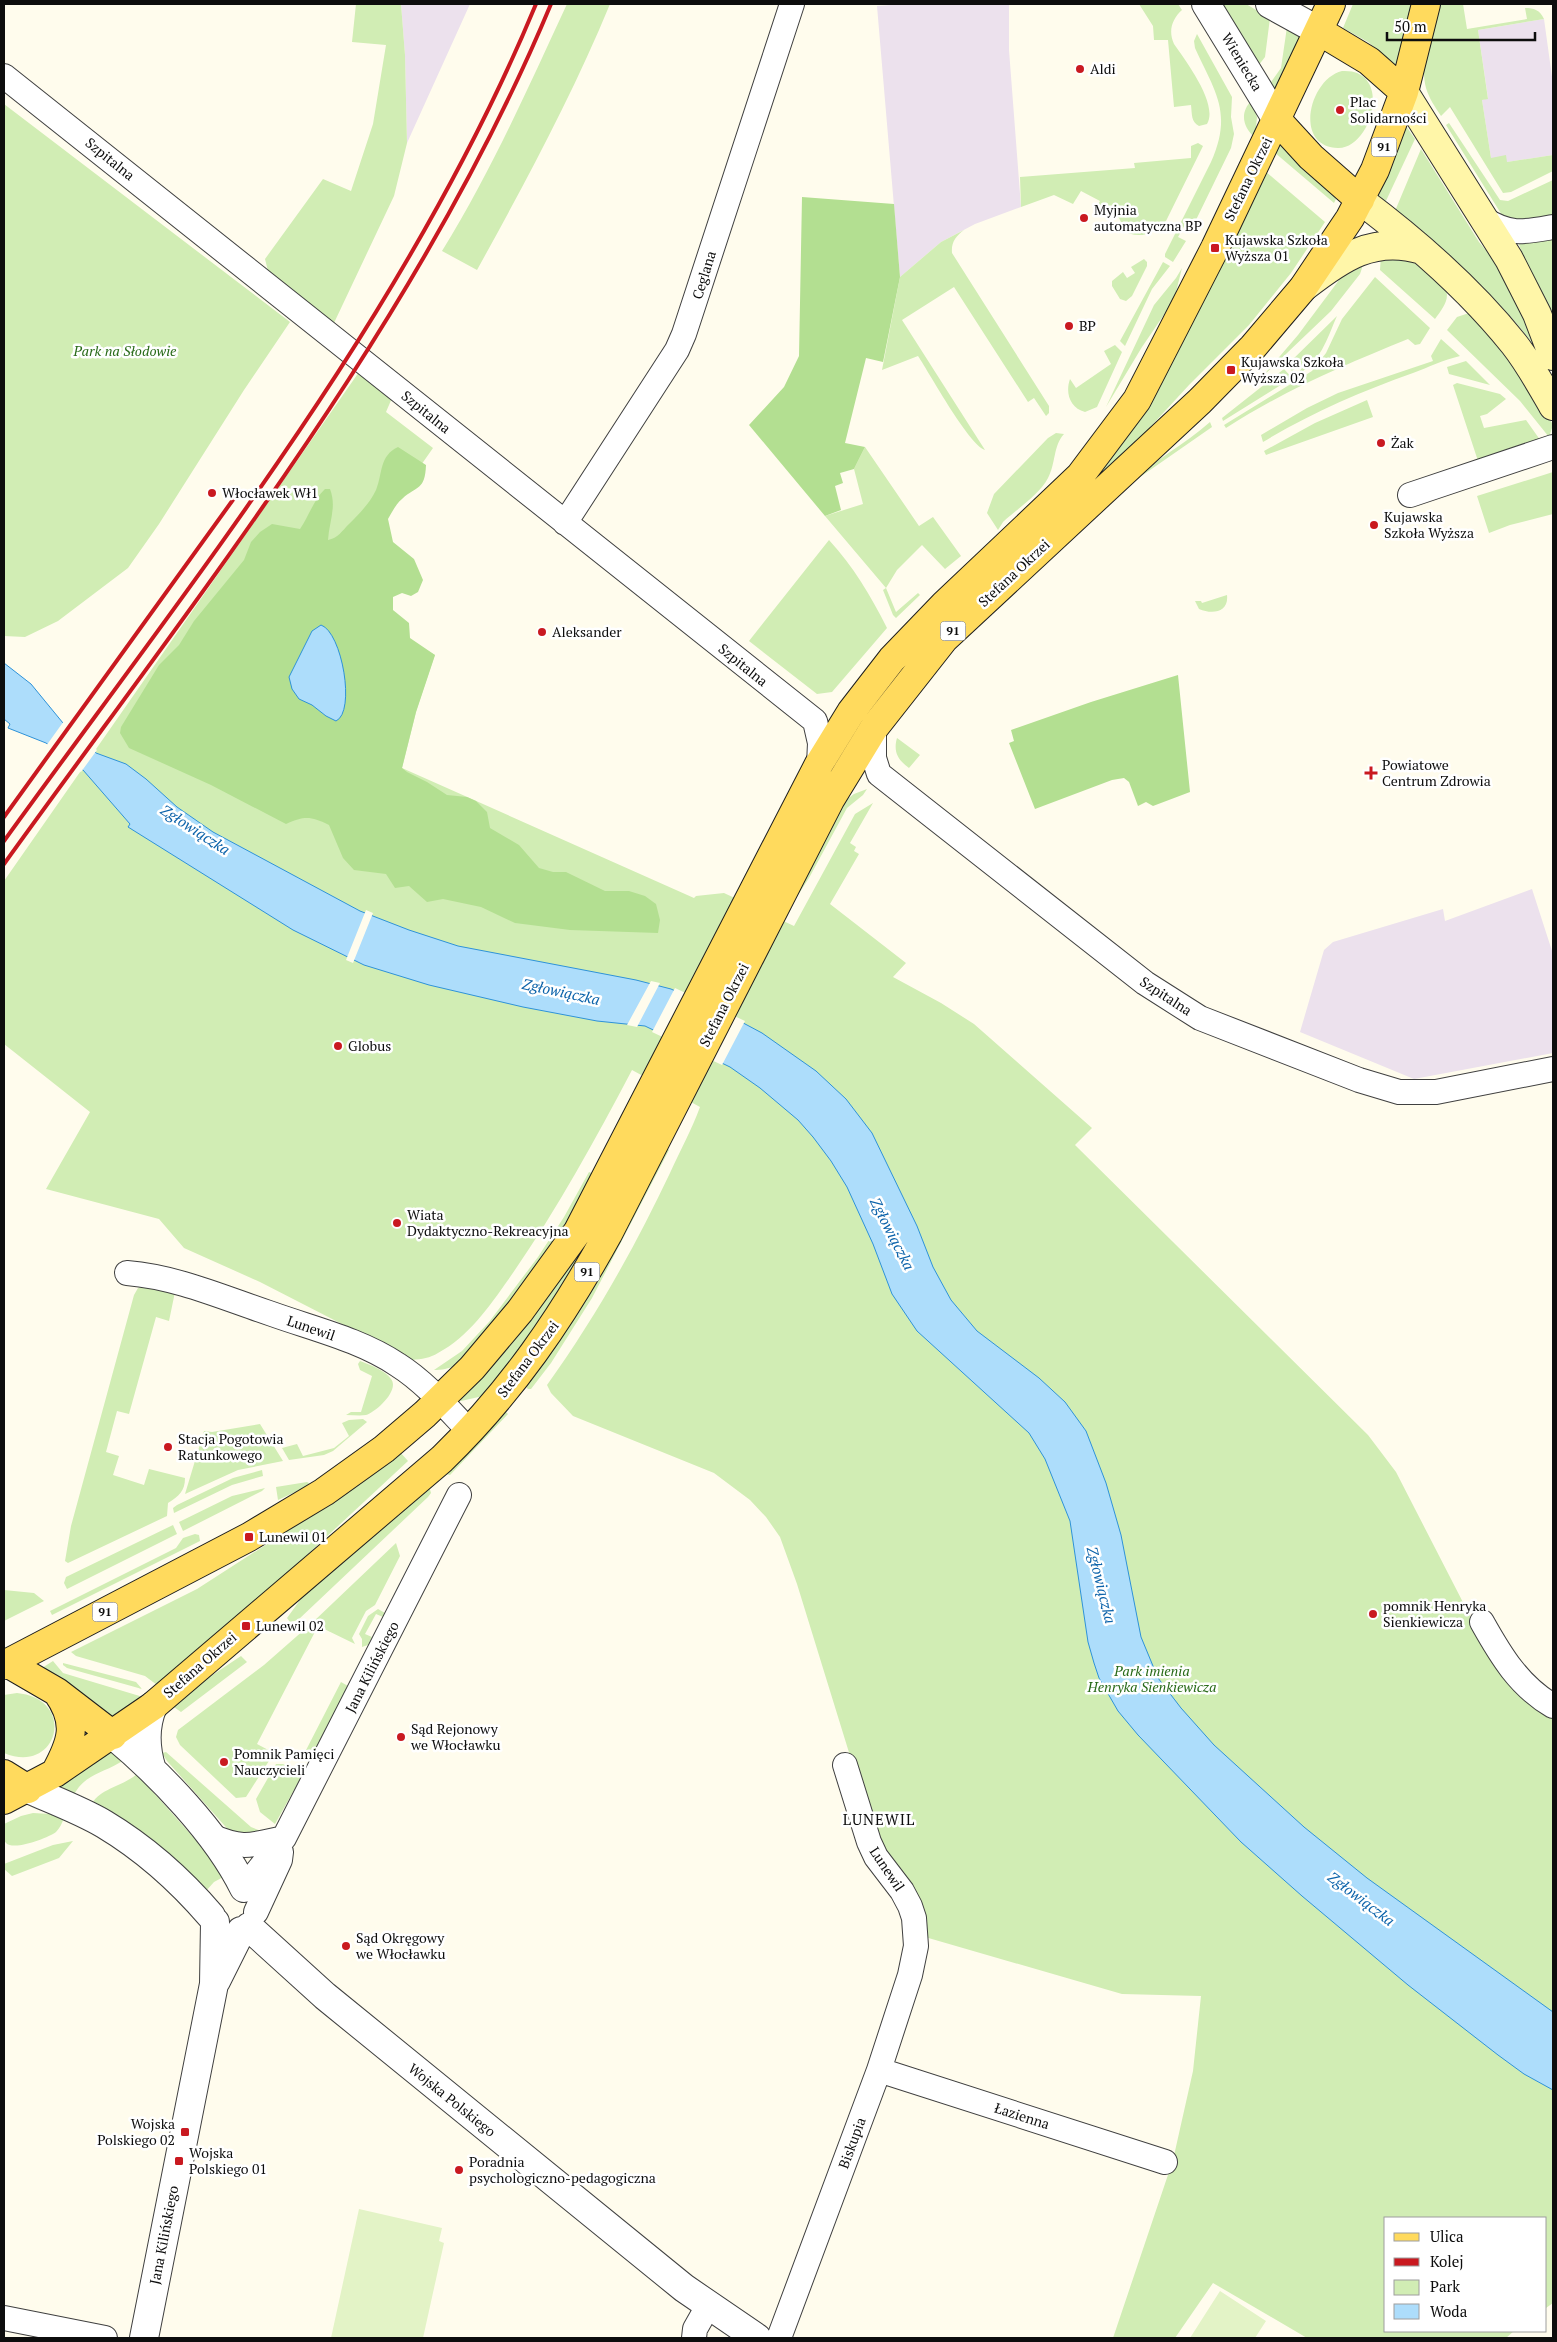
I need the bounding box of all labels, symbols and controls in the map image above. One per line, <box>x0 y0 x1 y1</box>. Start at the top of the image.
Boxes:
scale bar <box>1387 10 1534 42</box>
text: 50 m <box>1394 16 1427 36</box>
street label: Wieniecka <box>1218 29 1267 94</box>
place label: Aldi <box>1090 59 1116 78</box>
marker: Aldi <box>1074 63 1086 75</box>
place label: Plac Solidarności <box>1350 92 1427 127</box>
marker: Plac Solidarności <box>1334 104 1346 116</box>
street label: Szpitalna <box>82 133 139 184</box>
street label: Stefana Okrzei <box>1219 134 1276 224</box>
road number: 91 <box>1372 138 1396 156</box>
place label: Myjnia automatyczna BP <box>1094 200 1202 235</box>
marker: Myjnia automatyczna BP <box>1078 212 1090 224</box>
place label: Kujawska Szkoła Wyższa 01 <box>1225 230 1328 265</box>
marker: Kujawska Szkoła Wyższa 01 <box>1209 242 1221 254</box>
street label: Ceglana <box>687 248 720 301</box>
place label: BP <box>1079 316 1096 335</box>
marker: BP <box>1063 320 1075 332</box>
park label: Park na Słodowie <box>73 341 177 360</box>
place label: Kujawska Szkoła Wyższa 02 <box>1241 352 1344 387</box>
marker: Kujawska Szkoła Wyższa 02 <box>1225 364 1237 376</box>
street label: Szpitalna <box>398 386 455 437</box>
place label: Żak <box>1391 433 1415 452</box>
marker: Żak <box>1375 437 1387 449</box>
place label: Włocławek Wł1 <box>222 483 318 502</box>
marker: Włocławek Wł1 <box>206 487 218 499</box>
place label: Kujawska Szkoła Wyższa <box>1384 507 1474 542</box>
marker: Kujawska Szkoła Wyższa <box>1368 519 1380 531</box>
street label: Stefana Okrzei <box>974 535 1054 611</box>
place label: Aleksander <box>552 622 622 641</box>
road number: 91 <box>940 622 966 640</box>
marker: Aleksander <box>536 626 548 638</box>
street label: Szpitalna <box>715 639 772 690</box>
place label: Powiatowe Centrum Zdrowia <box>1382 755 1491 790</box>
marker: Powiatowe Centrum Zdrowia <box>1364 766 1378 780</box>
water label: Zgłowiączka <box>157 799 234 859</box>
street label: Stefana Okrzei <box>694 960 753 1050</box>
street label: Szpitalna <box>1137 972 1196 1019</box>
water label: Zgłowiączka <box>521 973 602 1009</box>
place label: Globus <box>348 1036 391 1055</box>
marker: Globus <box>332 1040 344 1052</box>
water label: Zgłowiączka <box>866 1194 920 1273</box>
place label: Wiata Dydaktyczno-Rekreacyjna <box>407 1205 569 1240</box>
marker: Wiata Dydaktyczno-Rekreacyjna <box>391 1217 403 1229</box>
road number: 91 <box>574 1262 600 1282</box>
street label: Lunewil <box>285 1310 338 1345</box>
street label: Stefana Okrzei <box>493 1317 563 1401</box>
place label: Stacja Pogotowia Ratunkowego <box>178 1429 284 1464</box>
marker: Stacja Pogotowia Ratunkowego <box>162 1441 174 1453</box>
place label: Lunewil 01 <box>259 1527 327 1546</box>
marker: Lunewil 01 <box>243 1531 255 1543</box>
water label: Zgłowiączka <box>1083 1544 1121 1625</box>
place label: pomnik Henryka Sienkiewicza <box>1383 1596 1486 1631</box>
road number: 91 <box>92 1602 118 1621</box>
marker: pomnik Henryka Sienkiewicza <box>1367 1608 1379 1620</box>
place label: Lunewil 02 <box>256 1616 324 1635</box>
street label: Jana Kilińskiego <box>340 1618 403 1716</box>
marker: Lunewil 02 <box>240 1620 252 1632</box>
street label: Stefana Okrzei <box>159 1628 240 1702</box>
park label: Park imienia Henryka Sienkiewicza <box>1087 1661 1216 1696</box>
place label: Sąd Rejonowy we Włocławku <box>410 1719 500 1754</box>
marker: Sąd Rejonowy we Włocławku <box>395 1731 407 1743</box>
place label: Pomnik Pamięci Nauczycieli <box>234 1744 334 1779</box>
marker: Pomnik Pamięci Nauczycieli <box>218 1756 230 1768</box>
district label: LUNEWIL <box>843 1809 915 1829</box>
street label: Lunewil <box>866 1843 909 1895</box>
water label: Zgłowiączka <box>1324 1866 1399 1930</box>
place label: Sąd Okręgowy we Włocławku <box>355 1928 445 1963</box>
marker: Sąd Okręgowy we Włocławku <box>340 1940 352 1952</box>
street label: Wojska Polskiego <box>405 2058 500 2141</box>
street label: Łazienna <box>992 2098 1052 2133</box>
place label: Wojska Polskiego 02 <box>97 2114 175 2149</box>
street label: Biskupia <box>833 2115 870 2171</box>
marker: Wojska Polskiego 02 <box>179 2126 191 2138</box>
place label: Wojska Polskiego 01 <box>189 2143 267 2178</box>
place label: Poradnia psychologiczno-pedagogiczna <box>469 2152 656 2187</box>
marker: Wojska Polskiego 01 <box>173 2155 185 2167</box>
marker: Poradnia psychologiczno-pedagogiczna <box>453 2164 465 2176</box>
street label: Jana Kilińskiego <box>145 2184 182 2286</box>
legend <box>1384 2217 1547 2332</box>
text: Ulica <box>1430 2226 1464 2246</box>
text: Kolej <box>1430 2251 1464 2271</box>
text: Park <box>1430 2276 1460 2296</box>
text: Woda <box>1430 2301 1468 2321</box>

